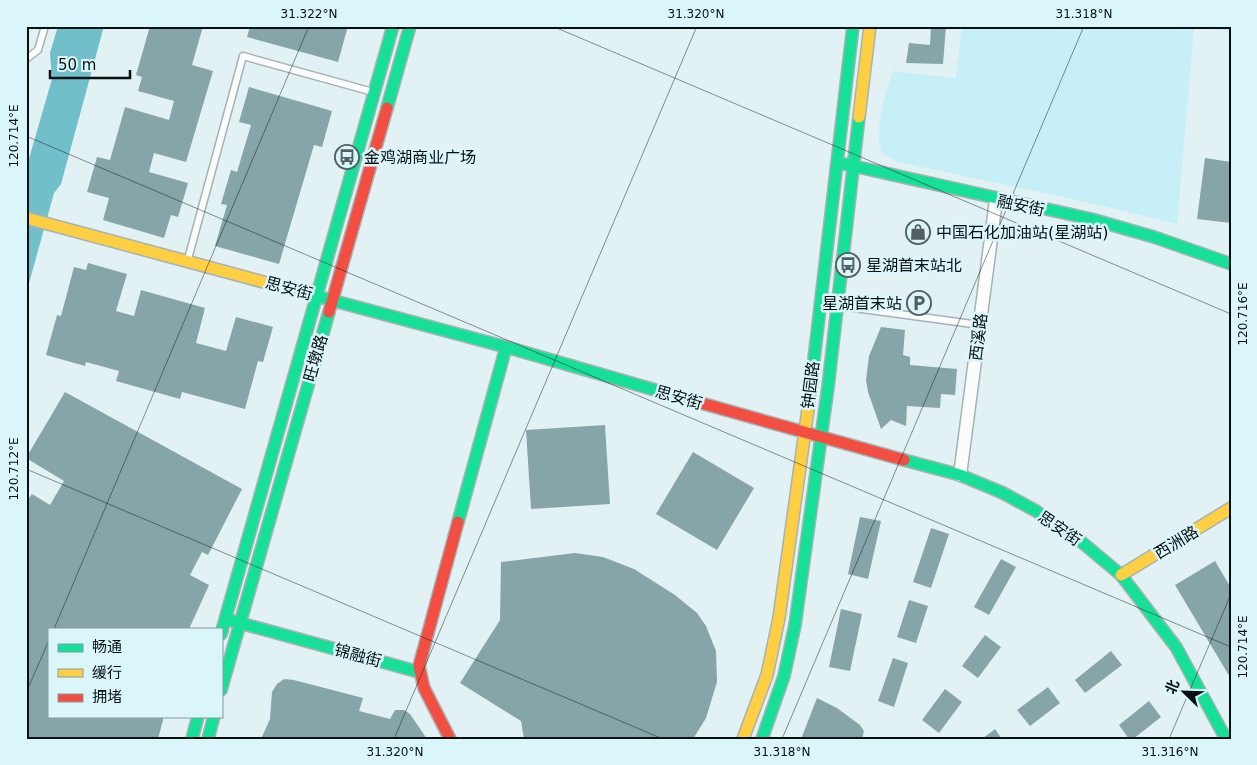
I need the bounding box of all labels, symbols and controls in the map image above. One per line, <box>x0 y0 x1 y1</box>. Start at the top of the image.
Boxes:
text: 31.322°N <box>281 7 337 21</box>
text: 31.320°N <box>668 7 724 21</box>
text: 31.318°N <box>1056 7 1112 21</box>
scale bar <box>50 48 130 80</box>
text: 50 m <box>58 56 96 74</box>
text: 120.714°E <box>7 104 21 168</box>
bus stop icon: 金鸡湖商业广场 <box>334 144 360 170</box>
place label: 金鸡湖商业广场 <box>364 148 476 167</box>
street label: 融安街 <box>995 191 1046 220</box>
shop icon: 中国石化加油站(星湖站) <box>905 219 931 245</box>
place label: 中国石化加油站(星湖站) <box>936 223 1109 242</box>
bus stop icon: 星湖首末站北 <box>835 252 861 278</box>
place label: 星湖首末站北 <box>866 256 962 275</box>
street label: 思安街 <box>263 273 315 304</box>
text: 120.716°E <box>1236 282 1250 346</box>
parking icon: 星湖首末站 <box>906 290 932 316</box>
place label: 星湖首末站 <box>822 294 902 313</box>
street label: 西溪路 <box>966 312 991 362</box>
street label: 旺墩路 <box>300 332 331 384</box>
street label: 钟园路 <box>798 360 823 410</box>
street label: 思安街 <box>653 382 705 413</box>
text: 120.712°E <box>7 437 21 501</box>
street label: 思安街 <box>1035 507 1085 550</box>
street label: 西洲路 <box>1151 522 1202 563</box>
text: 120.714°E <box>1236 615 1250 679</box>
legend <box>48 628 222 718</box>
text: 畅通 <box>92 638 122 656</box>
street label: 锦融街 <box>332 640 384 671</box>
text: 缓行 <box>92 664 122 682</box>
north arrow <box>1160 668 1210 718</box>
text: 北 <box>1162 677 1182 696</box>
text: 拥堵 <box>92 688 122 706</box>
text: 31.320°N <box>367 745 423 759</box>
text: 31.318°N <box>754 745 810 759</box>
text: 31.316°N <box>1142 745 1198 759</box>

